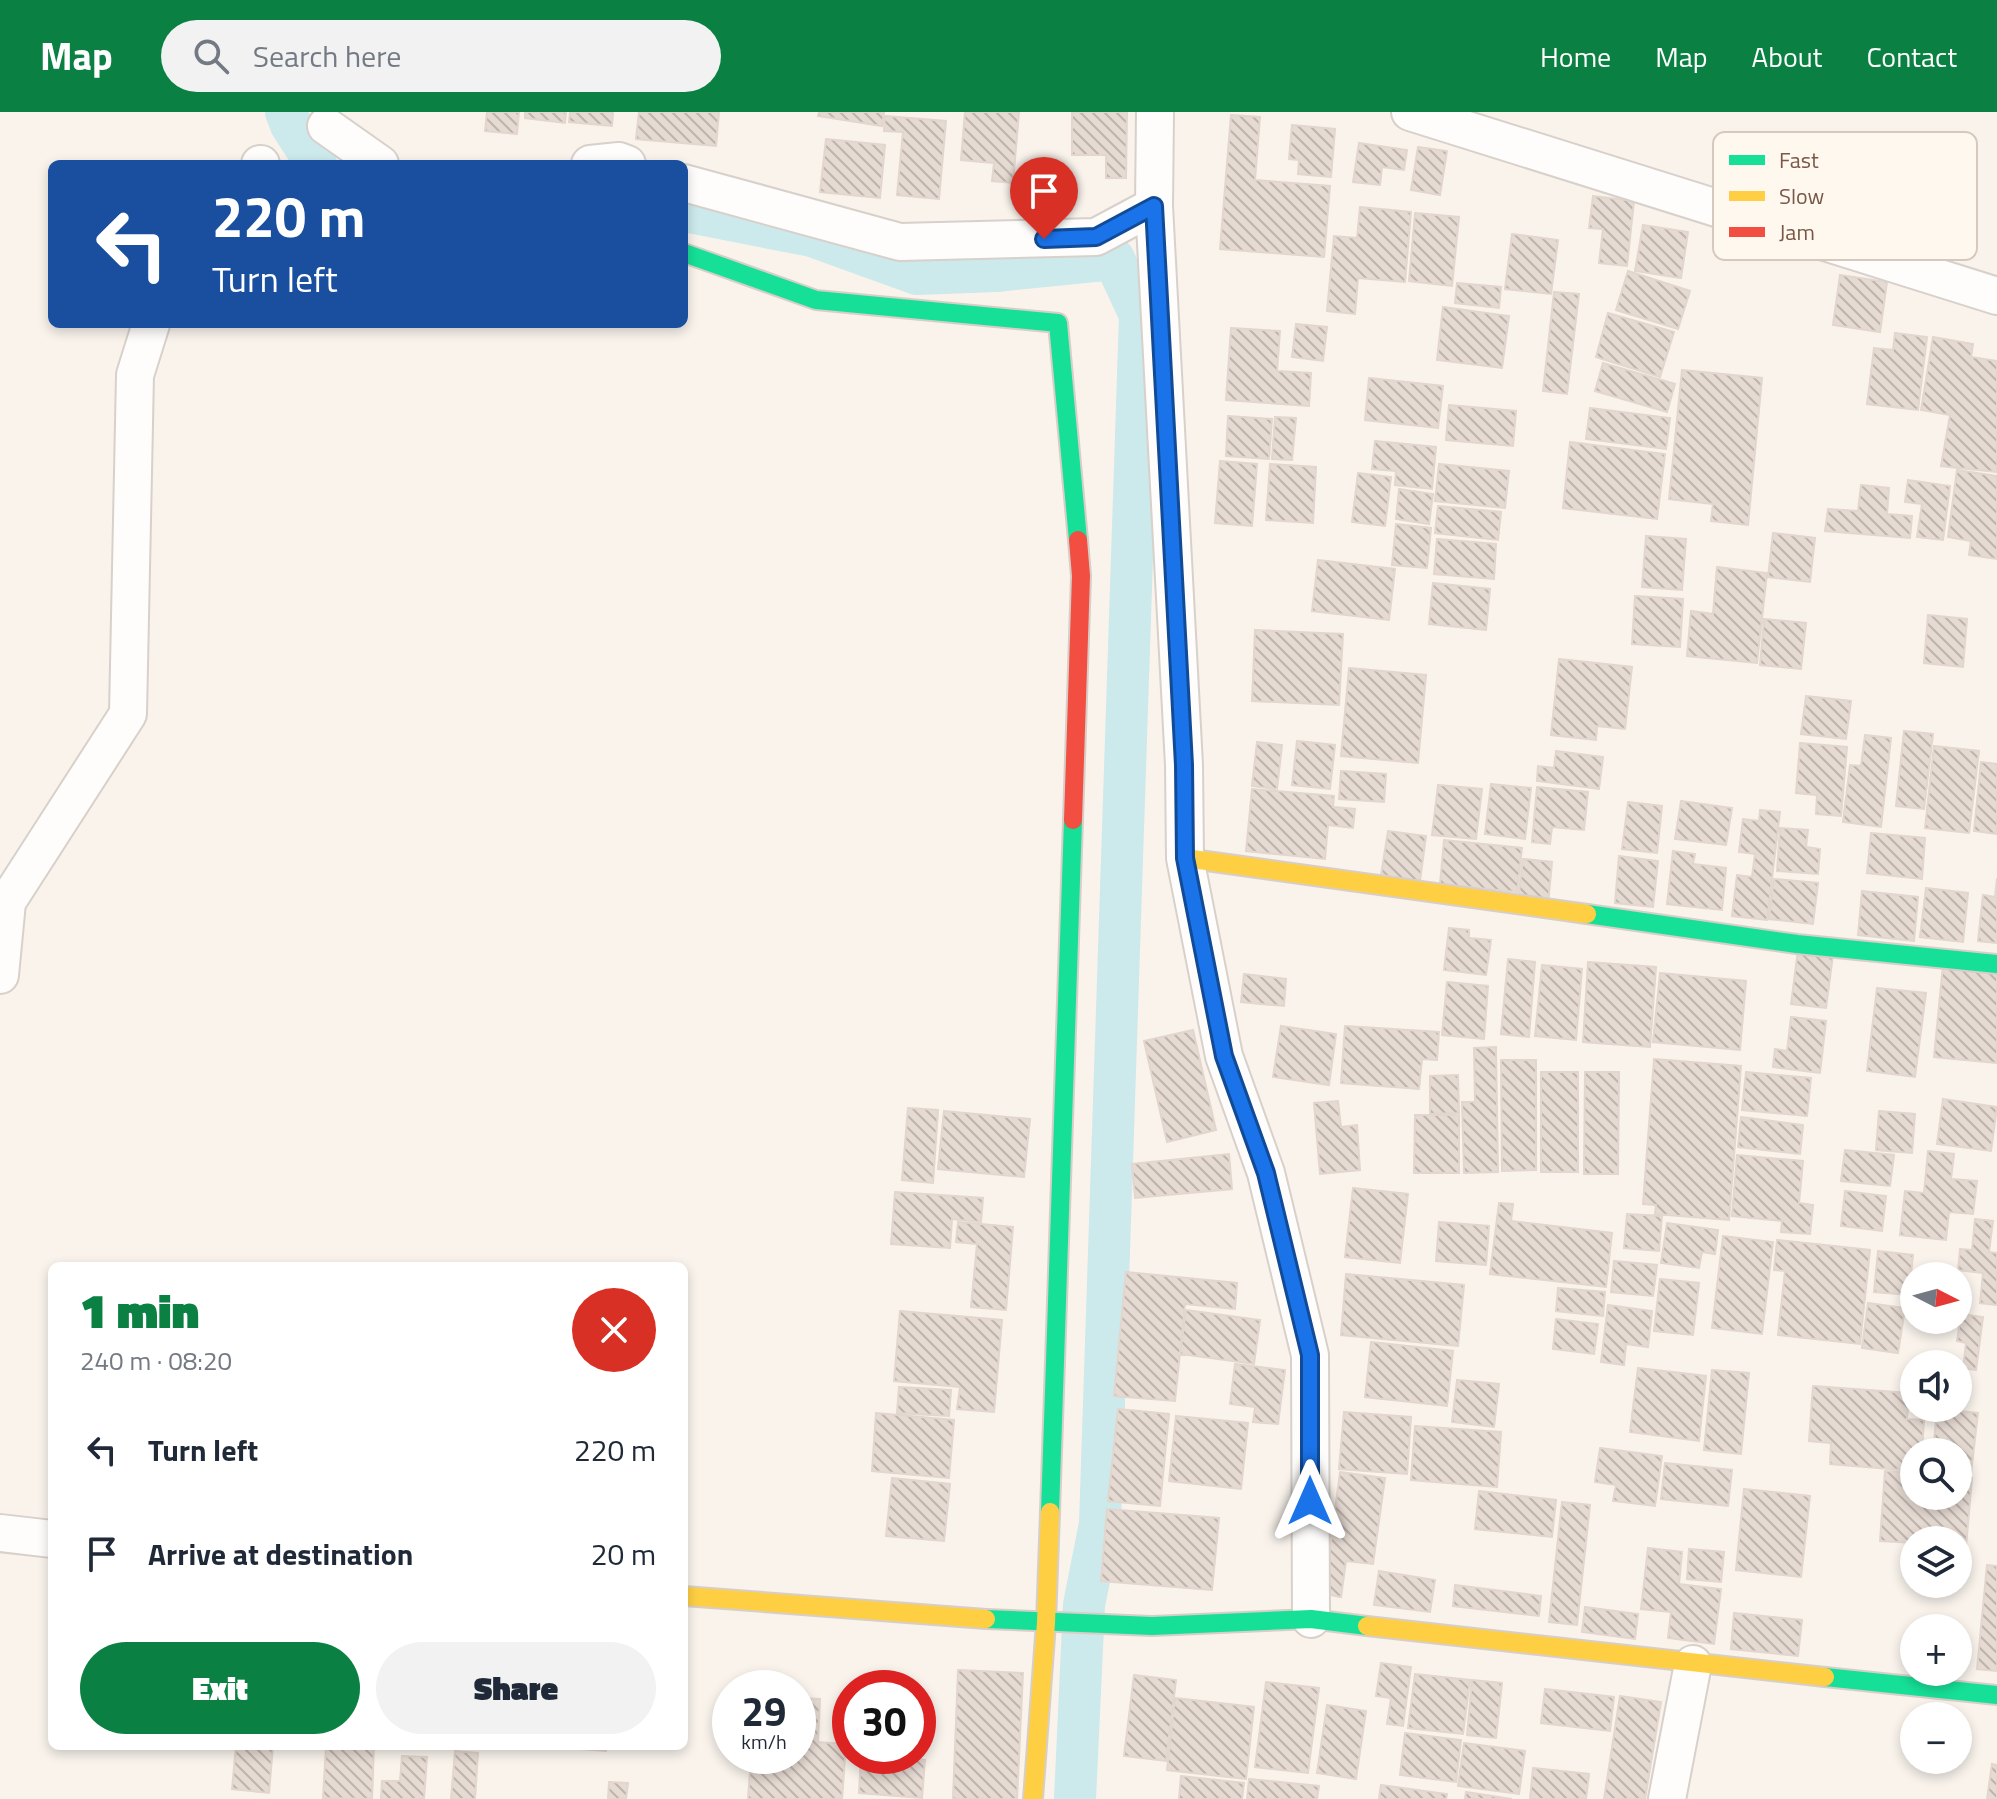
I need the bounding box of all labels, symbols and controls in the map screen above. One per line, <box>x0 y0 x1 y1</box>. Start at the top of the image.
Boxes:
search box <box>161 20 721 92</box>
text: Map <box>40 27 113 85</box>
text: Search here <box>253 33 402 79</box>
icon: search <box>189 34 233 78</box>
text: Home <box>1540 35 1611 78</box>
text: Map <box>1655 35 1708 78</box>
text: About <box>1752 35 1822 78</box>
text: Contact <box>1866 35 1957 78</box>
legend <box>1713 132 1977 260</box>
text: Fast <box>1779 143 1819 177</box>
pin <box>1010 157 1078 239</box>
icon: arrive <box>1022 169 1066 213</box>
text: 220 m <box>212 174 365 259</box>
text: Slow <box>1779 179 1825 213</box>
icon: left <box>80 192 184 296</box>
text: Jam <box>1779 215 1815 249</box>
text: Turn left <box>212 251 338 306</box>
north arrow <box>1900 1262 1972 1334</box>
map controls <box>1900 1262 1972 1774</box>
text: 1 min <box>80 1274 199 1347</box>
button: close <box>572 1288 656 1372</box>
text: 240 m · 08:20 <box>80 1341 232 1380</box>
button: sound <box>1900 1350 1972 1422</box>
text: Turn left <box>148 1427 258 1473</box>
text: 220 m <box>574 1427 656 1473</box>
icon: left <box>80 1428 124 1472</box>
button: search <box>1900 1438 1972 1510</box>
position arrow <box>1268 1459 1352 1543</box>
button: layers <box>1900 1526 1972 1598</box>
text: Arrive at destination <box>148 1531 413 1577</box>
text: 20 m <box>591 1531 656 1577</box>
icon: arrive <box>80 1532 124 1576</box>
button: + <box>1900 1614 1972 1686</box>
button: Exit <box>80 1642 360 1734</box>
button: Share <box>376 1642 656 1734</box>
speed limit sign: 30 <box>832 1670 936 1774</box>
text: 29 <box>742 1681 786 1742</box>
button: − <box>1900 1702 1972 1774</box>
text: km/h <box>741 1726 787 1757</box>

